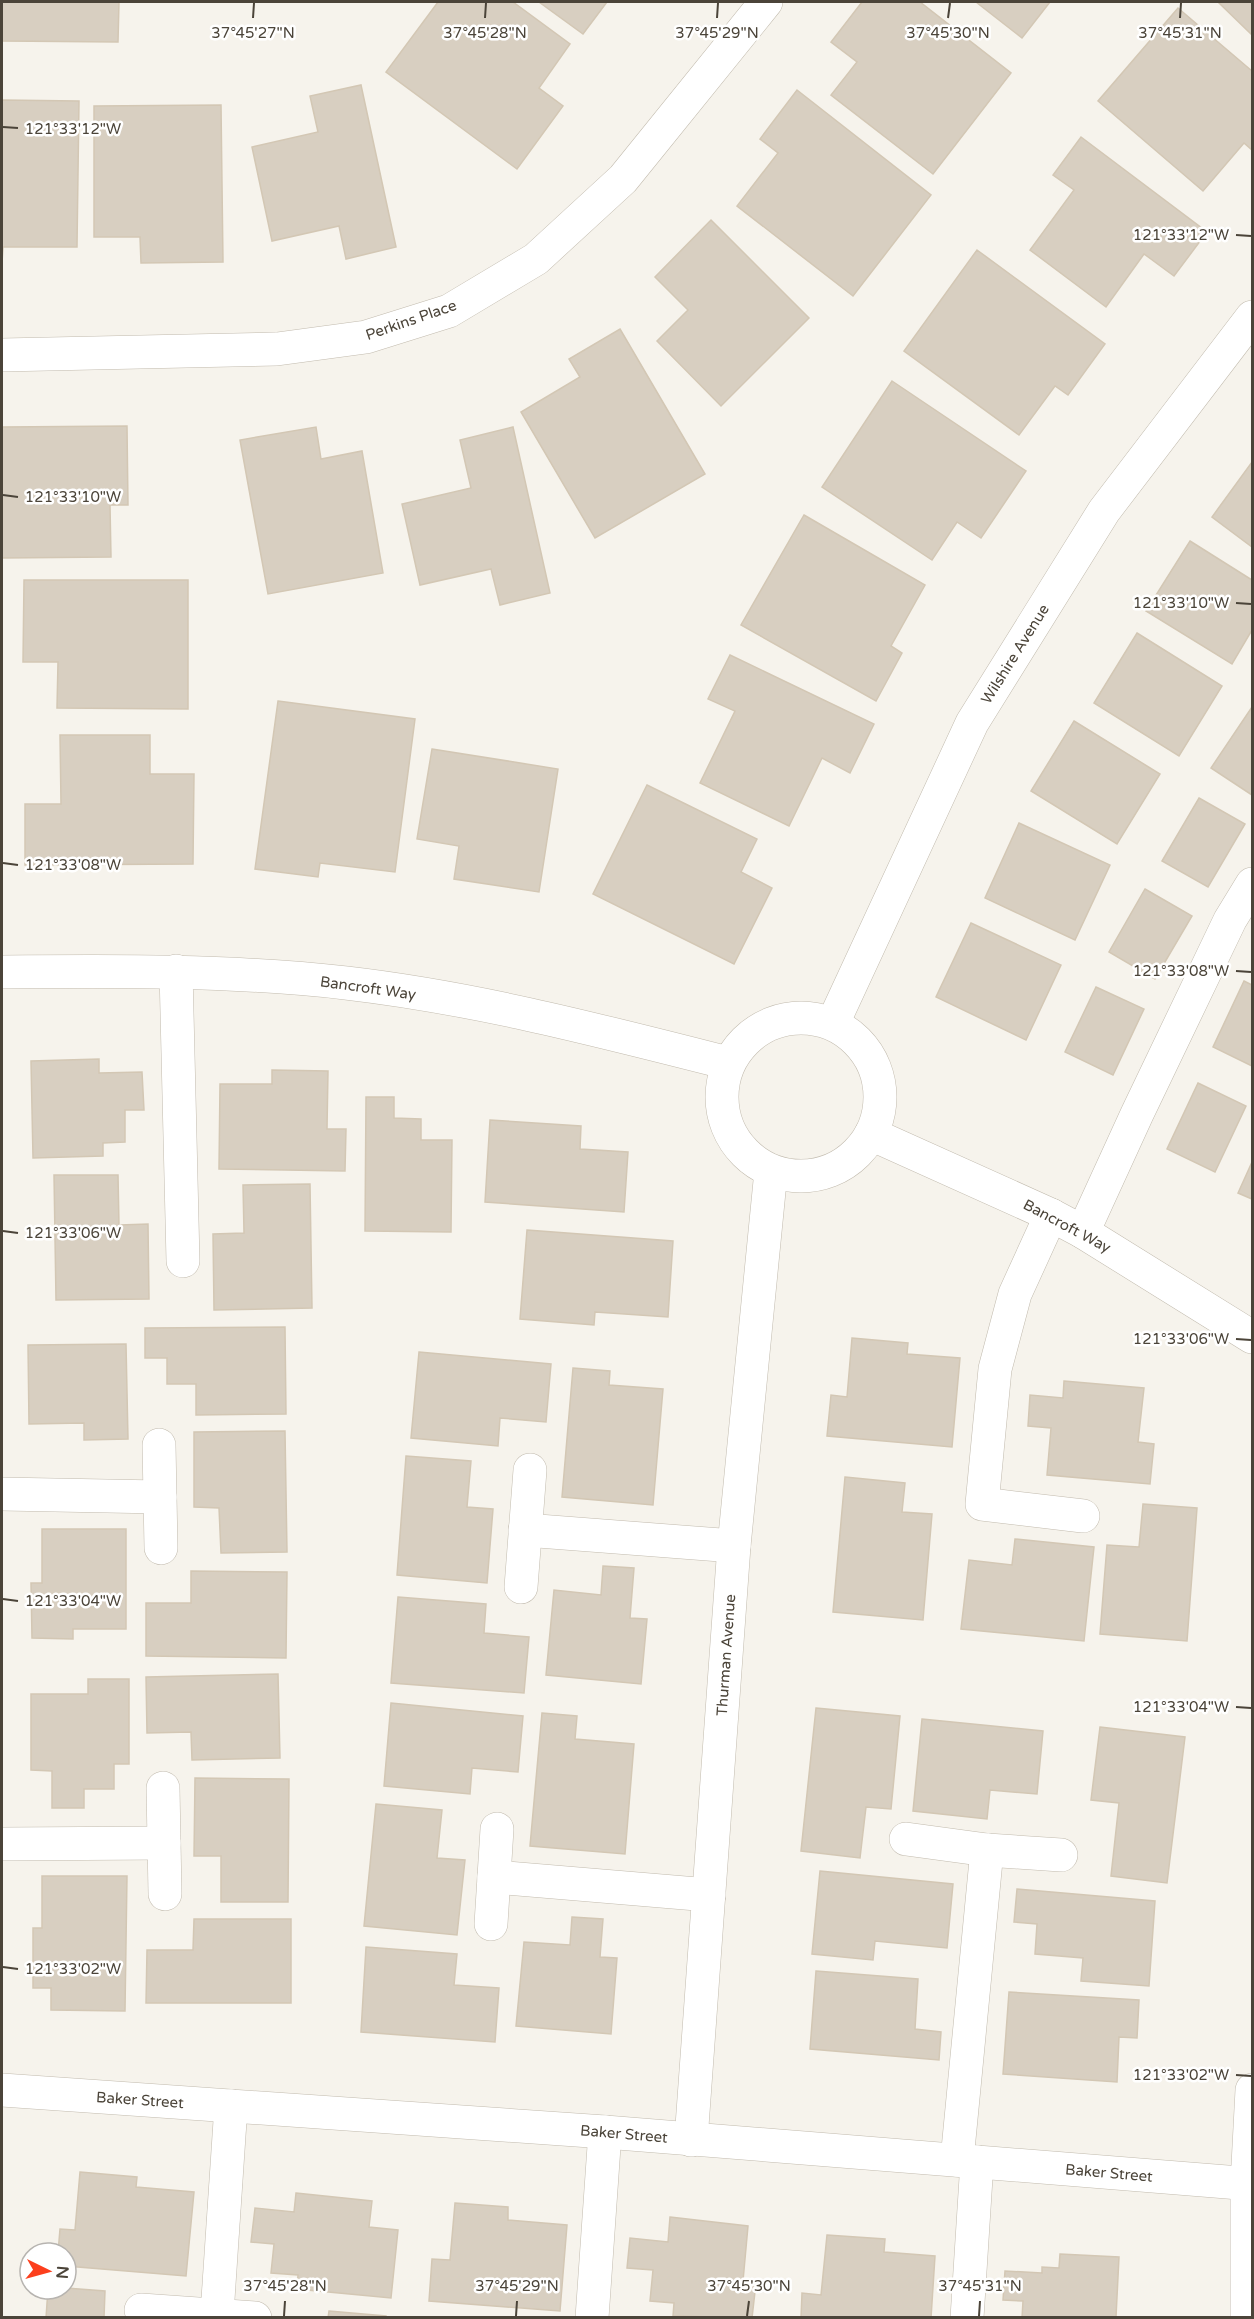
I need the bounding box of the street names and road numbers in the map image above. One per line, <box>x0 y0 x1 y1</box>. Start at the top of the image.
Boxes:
street label: Perkins Place <box>363 296 459 344</box>
street label: Wilshire Avenue <box>977 601 1053 707</box>
street label: Bancroft Way <box>319 972 417 1004</box>
street label: Bancroft Way <box>1020 1195 1114 1257</box>
street label: Thurman Avenue <box>713 1594 739 1716</box>
street label: Baker Street <box>96 2088 185 2112</box>
street label: Baker Street <box>579 2121 669 2147</box>
street label: Baker Street <box>1064 2160 1154 2186</box>

